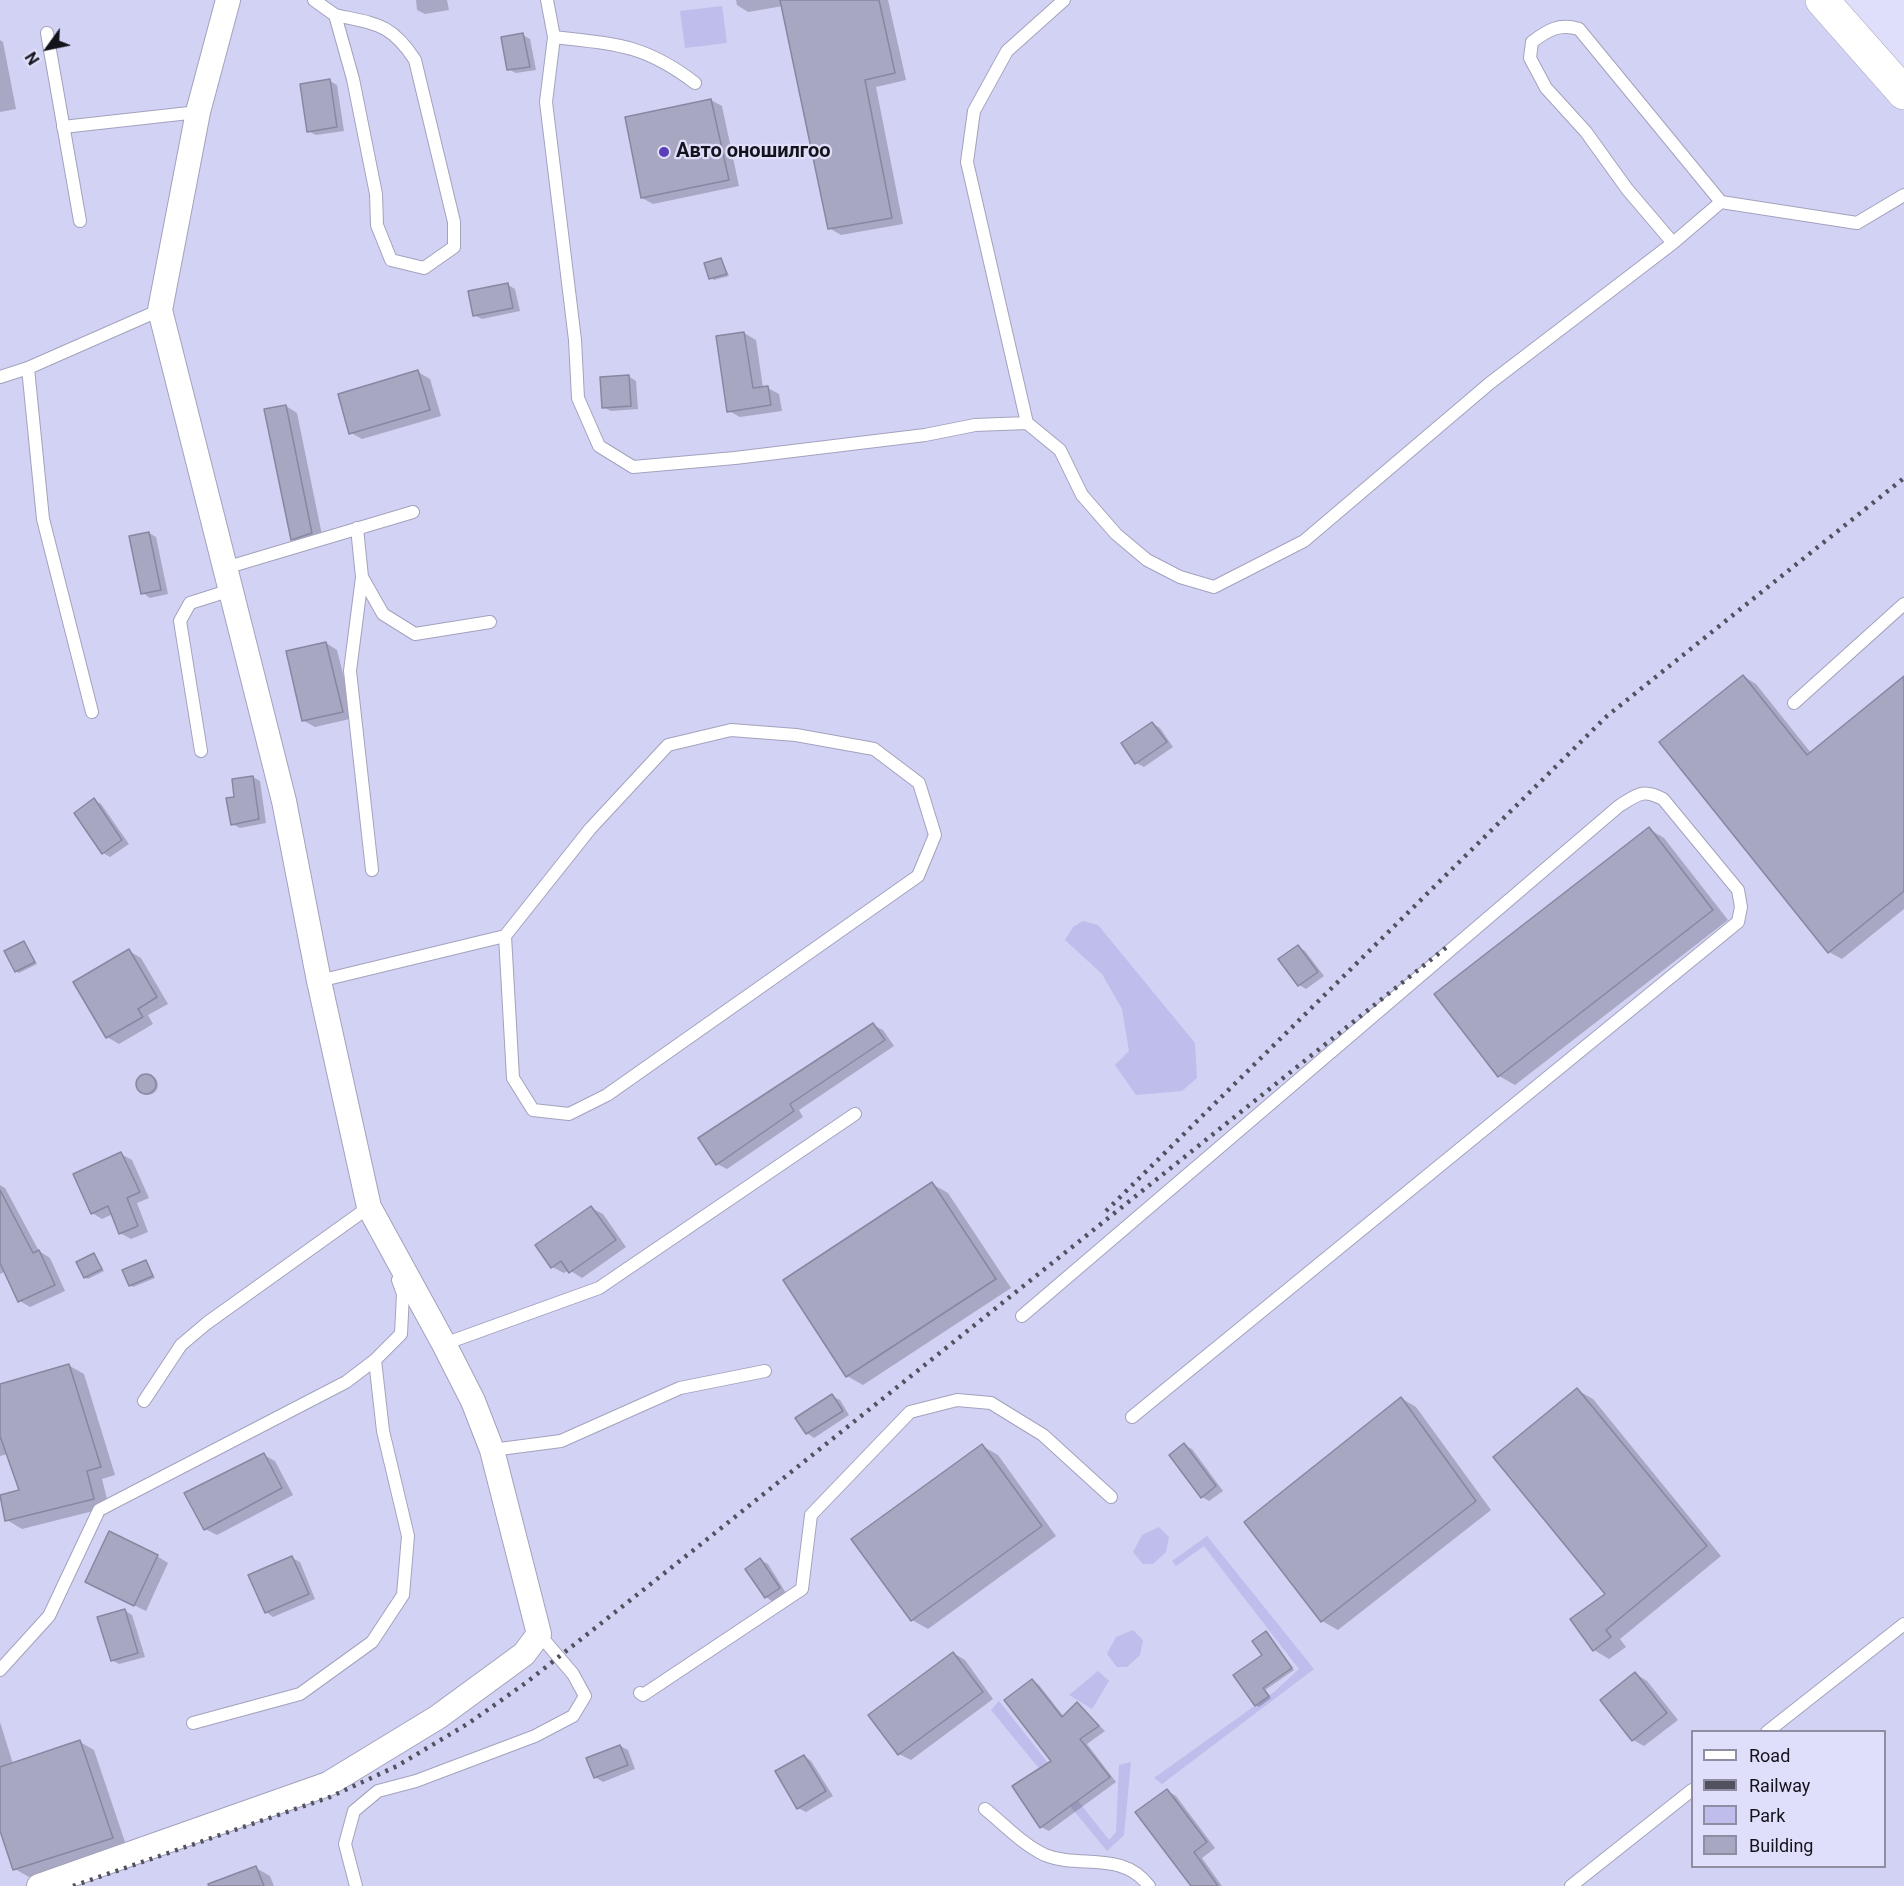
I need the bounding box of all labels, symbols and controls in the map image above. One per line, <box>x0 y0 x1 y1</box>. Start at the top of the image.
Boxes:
north arrow <box>18 18 78 78</box>
text: N <box>21 48 44 68</box>
place label: Авто оношилгоо <box>676 140 831 164</box>
marker: Авто оношилгоо <box>657 145 671 159</box>
legend <box>1691 1730 1886 1868</box>
text: Road <box>1749 1745 1790 1766</box>
text: Railway <box>1749 1775 1810 1796</box>
text: Park <box>1749 1805 1785 1826</box>
text: Building <box>1749 1835 1813 1856</box>

